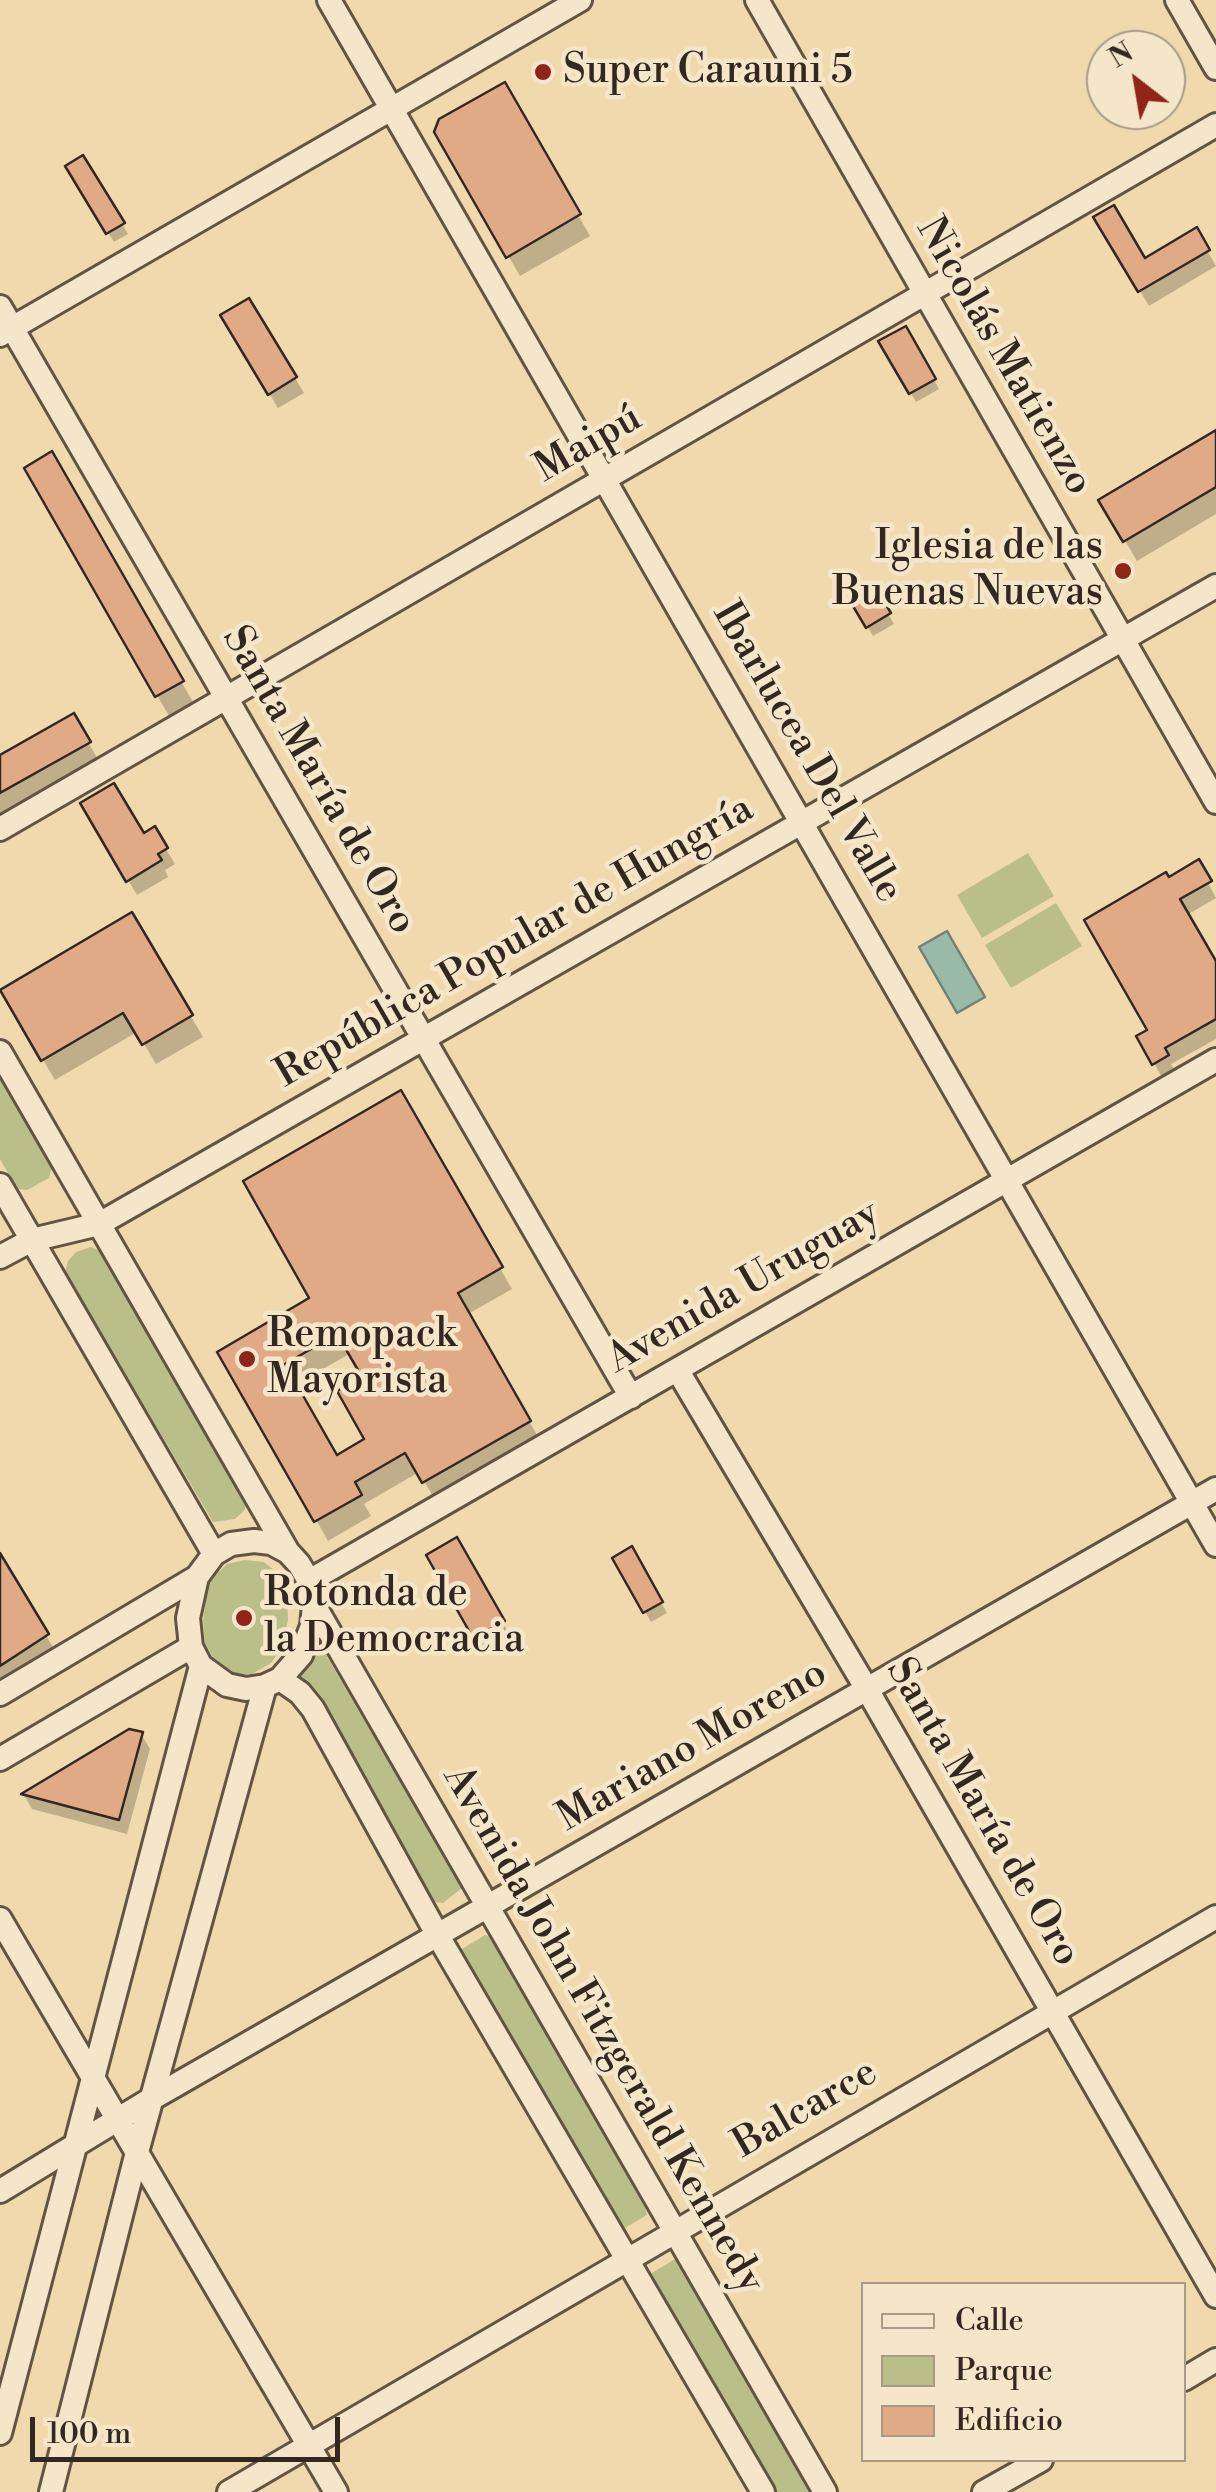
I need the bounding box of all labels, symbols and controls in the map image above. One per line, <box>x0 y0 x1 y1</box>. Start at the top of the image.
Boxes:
north arrow <box>1086 30 1186 130</box>
text: N <box>1103 35 1140 76</box>
place label: Super Carauni 5 <box>563 48 853 96</box>
marker: Super Carauni 5 <box>532 61 554 83</box>
street label: Nicolás Matienzo <box>904 210 1102 504</box>
street label: Maipú <box>527 396 651 494</box>
place label: Iglesia de las Buenas Nuevas <box>832 524 1103 618</box>
marker: Iglesia de las Buenas Nuevas <box>1112 560 1134 582</box>
street label: Ibarlucea Del Valle <box>700 594 912 912</box>
street label: Santa María de Oro <box>210 619 426 943</box>
street label: República Popular de Hungría <box>268 786 762 1100</box>
street label: Avenida Uruguay <box>599 1191 889 1385</box>
place label: Remopack Mayorista <box>267 1312 456 1406</box>
marker: Remopack Mayorista <box>236 1348 258 1370</box>
place label: Rotonda de la Democracia <box>264 1571 524 1665</box>
marker: Rotonda de la Democracia <box>233 1607 255 1629</box>
street label: Mariano Moreno <box>550 1650 836 1844</box>
street label: Santa María de Oro <box>874 1651 1090 1975</box>
street label: Avenida John Fitzgerald Kennedy <box>431 1758 773 2302</box>
street label: Balcarce <box>726 2050 886 2170</box>
legend <box>861 2282 1186 2462</box>
text: Calle <box>955 2302 1024 2340</box>
text: Parque <box>955 2352 1053 2390</box>
scale bar <box>35 2397 345 2459</box>
text: Edificio <box>955 2402 1063 2440</box>
text: 100 m <box>47 2415 131 2453</box>

